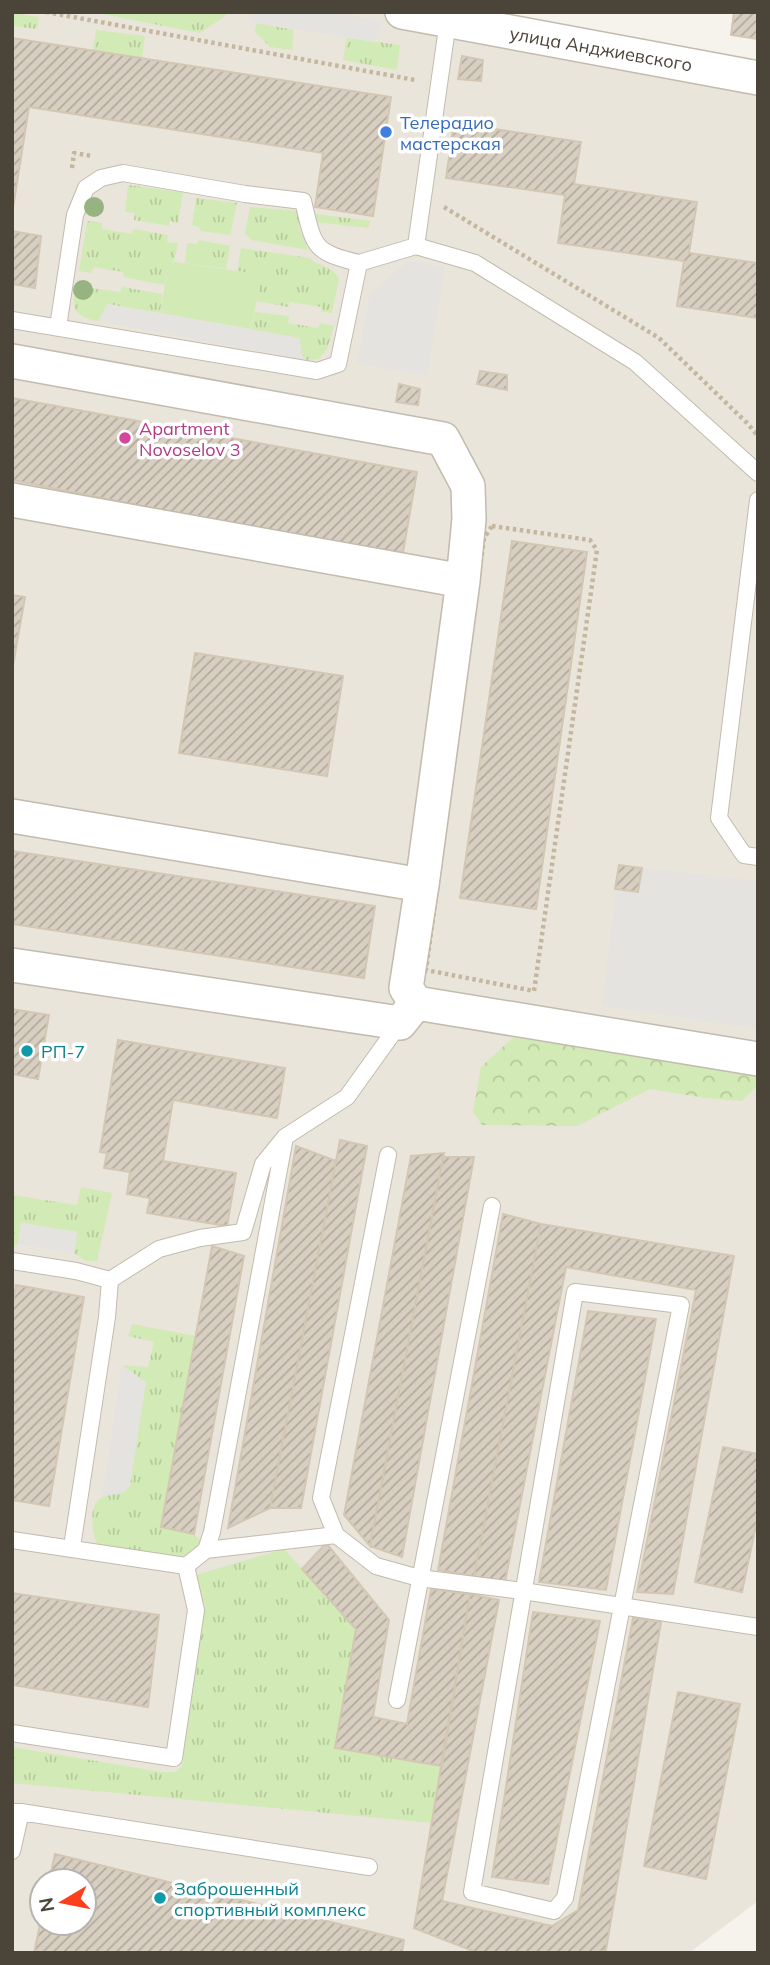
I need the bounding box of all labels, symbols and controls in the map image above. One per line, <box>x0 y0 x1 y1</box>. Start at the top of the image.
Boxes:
street label: улица Анджиевского <box>508 22 694 76</box>
place label: Телерадио мастерская <box>400 111 501 155</box>
marker: Телерадио мастерская <box>378 124 394 140</box>
place label: Apartment Novoselov 3 <box>139 417 241 461</box>
marker: Apartment Novoselov 3 <box>117 430 133 446</box>
place label: РП-7 <box>41 1040 85 1063</box>
marker: РП-7 <box>19 1043 35 1059</box>
north arrow <box>28 1867 98 1937</box>
place label: Заброшенный спортивный комплекс <box>174 1877 366 1921</box>
marker: Заброшенный спортивный комплекс <box>152 1890 168 1906</box>
text: N <box>33 1896 59 1914</box>

